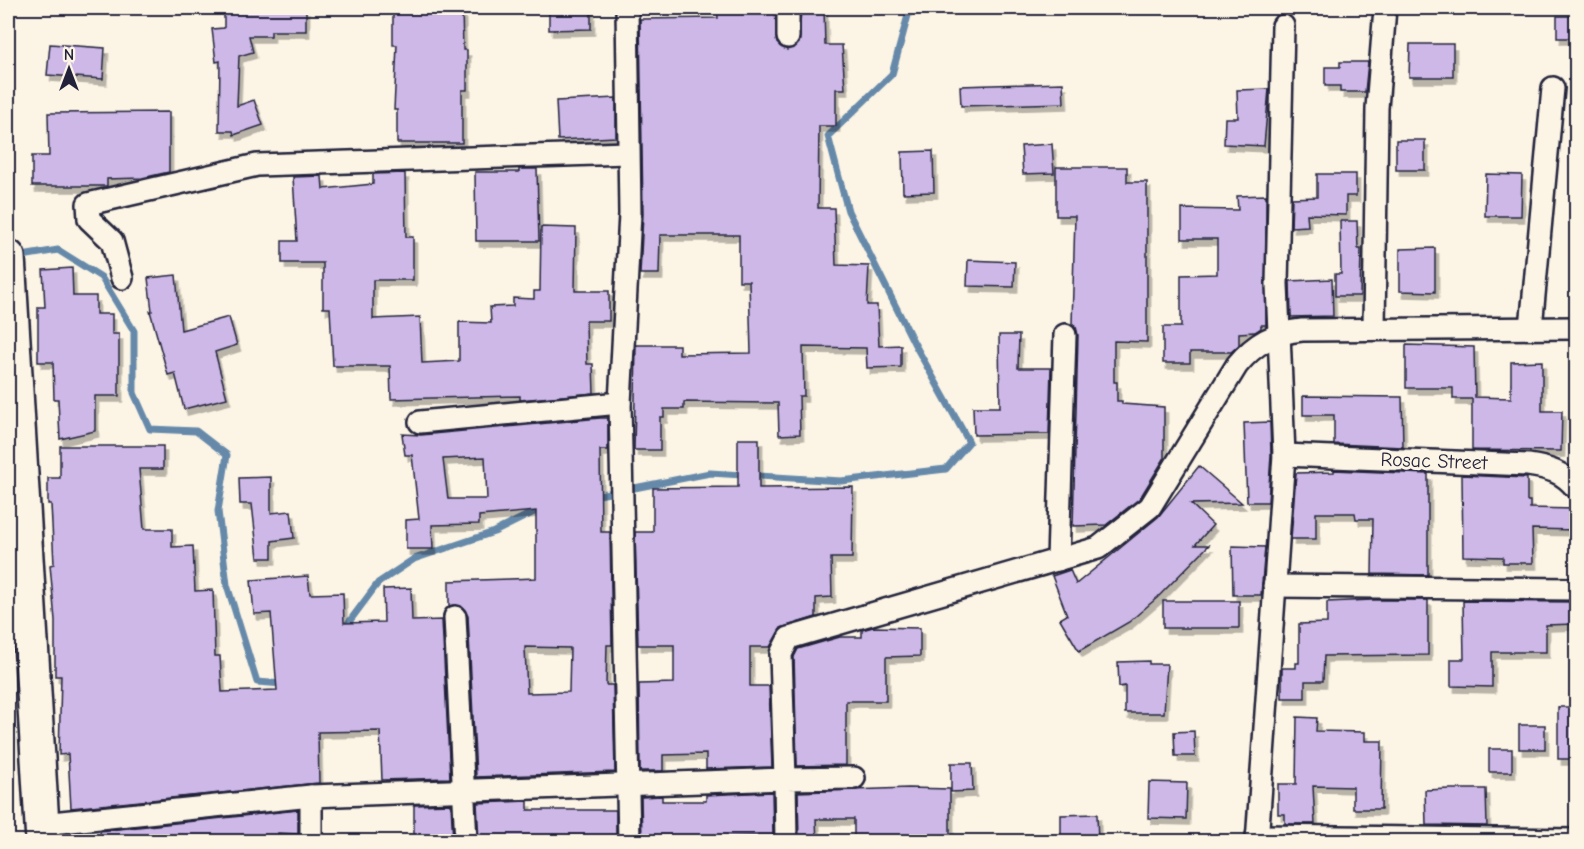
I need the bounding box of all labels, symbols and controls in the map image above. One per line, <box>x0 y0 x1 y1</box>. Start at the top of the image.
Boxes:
north arrow <box>39 39 99 99</box>
text: N <box>64 46 74 64</box>
street label: Rosac Street <box>1380 448 1489 474</box>

